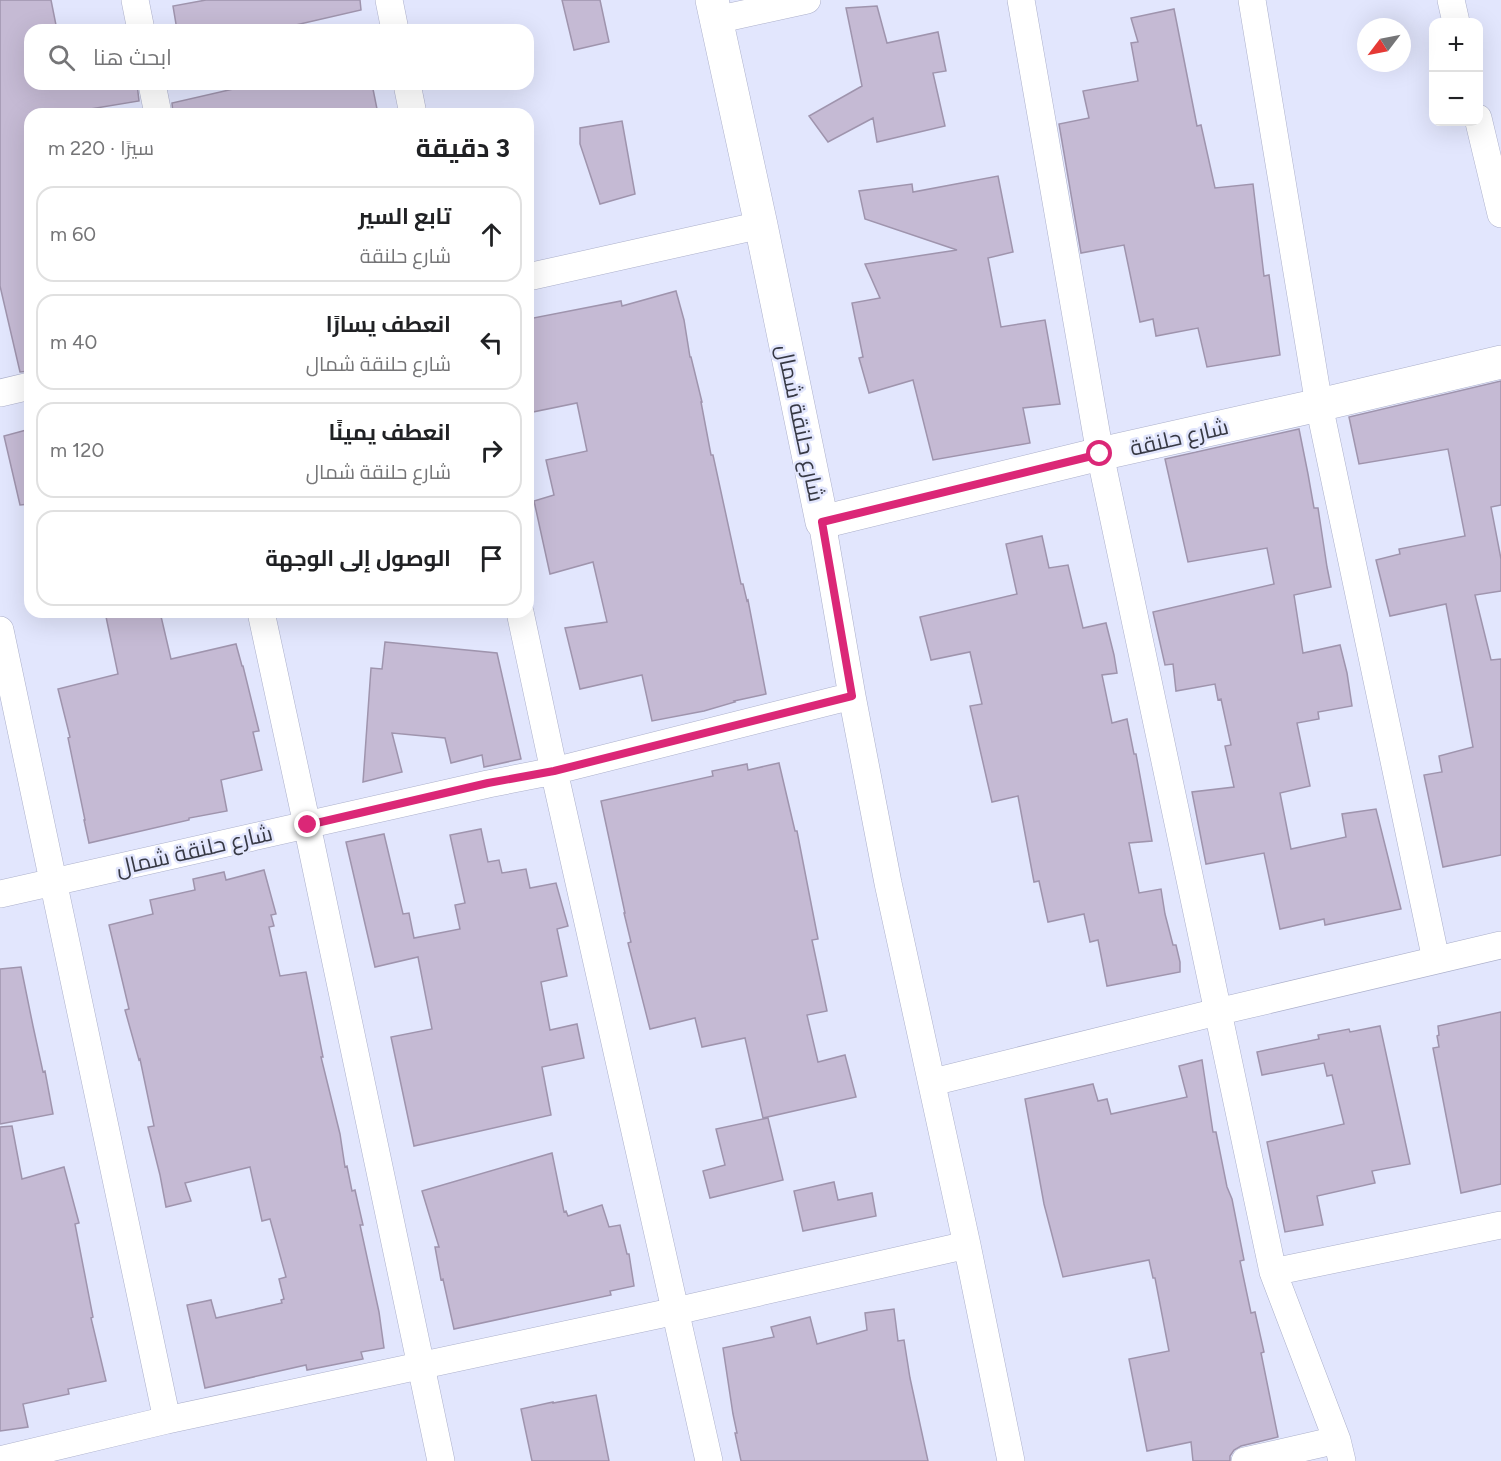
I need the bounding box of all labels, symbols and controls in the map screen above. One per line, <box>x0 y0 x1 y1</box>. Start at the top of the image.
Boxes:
north arrow <box>1357 18 1411 72</box>
map controls <box>1429 18 1483 126</box>
button: + <box>1429 18 1483 72</box>
search box <box>24 24 534 90</box>
icon: search <box>45 41 78 74</box>
text: ابحث هنا <box>93 44 172 71</box>
button: − <box>1429 72 1483 126</box>
text: 3 دقيقة <box>416 132 510 164</box>
text: سيرًا · 220 m <box>48 136 154 160</box>
text: تابع السير <box>358 203 451 230</box>
icon: ahead <box>475 218 508 251</box>
text: 60 m <box>50 222 96 246</box>
text: شارع حلنقة <box>360 244 451 268</box>
text: انعطف يسارًا <box>326 311 451 338</box>
icon: left <box>475 326 508 359</box>
text: 40 m <box>50 330 97 354</box>
street label: شارع حلنقة شمال <box>770 342 830 504</box>
text: شارع حلنقة شمال <box>306 352 451 376</box>
street label: شارع حلنقة <box>1127 413 1231 463</box>
text: انعطف يمينًا <box>328 419 451 446</box>
icon: right <box>475 434 508 467</box>
text: 120 m <box>50 438 104 462</box>
route start <box>1086 440 1112 466</box>
text: شارع حلنقة شمال <box>306 460 451 484</box>
icon: arrive <box>475 542 508 575</box>
text: الوصول إلى الوجهة <box>265 545 451 572</box>
route end <box>294 811 320 837</box>
street label: شارع حلنقة شمال <box>113 819 275 883</box>

